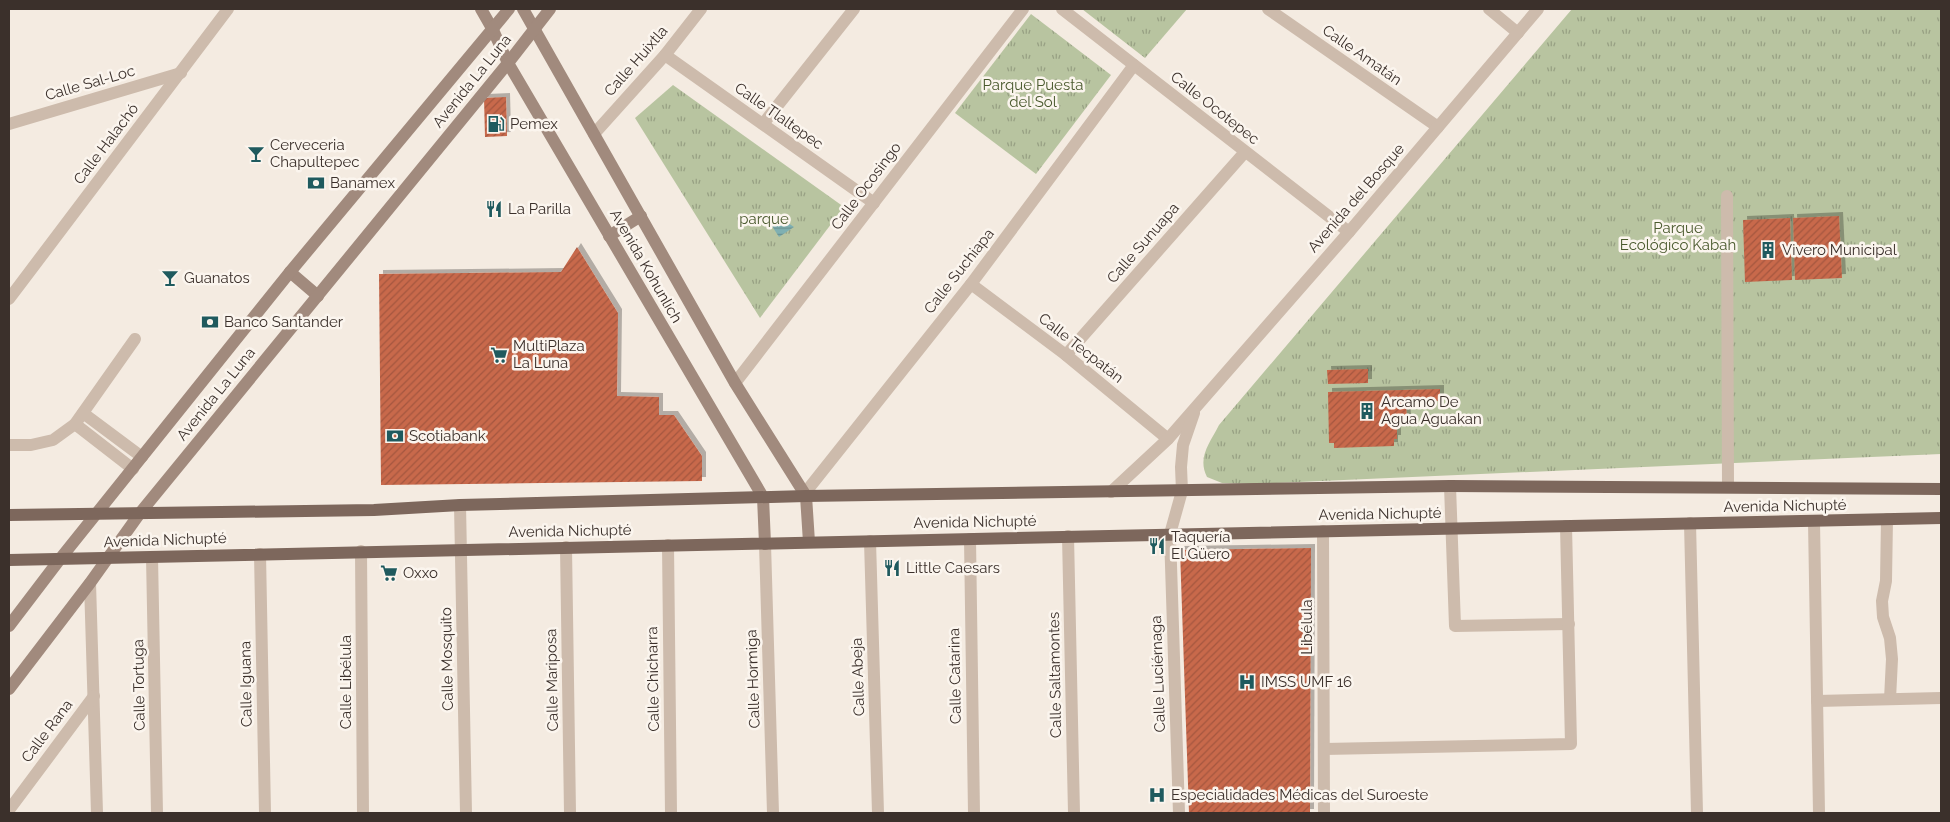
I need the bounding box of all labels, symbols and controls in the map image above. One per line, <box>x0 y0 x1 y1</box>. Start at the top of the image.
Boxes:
street label: Calle Amatán <box>1319 21 1405 89</box>
street label: Calle Huixtla <box>601 22 671 100</box>
street label: Avenida La Luna <box>429 31 515 131</box>
street label: Calle Sal-Loc <box>43 62 137 104</box>
street label: Calle Ocotepec <box>1167 68 1263 148</box>
park label: Parque Puesta del Sol <box>983 76 1083 111</box>
street label: Calle Tlaltepec <box>731 79 827 153</box>
street label: Calle Halachó <box>70 100 142 188</box>
fuel station icon: Pemex <box>486 114 506 134</box>
place label: Pemex <box>510 115 558 133</box>
place label: Cerveceria Chapultepec <box>270 136 359 171</box>
street label: Calle Ocosingo <box>827 139 905 233</box>
street label: Avenida del Bosque <box>1304 140 1408 256</box>
bar icon: Cerveceria Chapultepec <box>246 144 266 164</box>
bank icon: Banamex <box>306 173 326 193</box>
place label: Banamex <box>330 174 395 192</box>
restaurant icon: La Parilla <box>484 199 504 219</box>
street label: Calle Sunuapa <box>1103 199 1183 287</box>
place label: La Parilla <box>508 200 571 218</box>
street label: Avenida Kohunlich <box>606 206 686 326</box>
park label: parque <box>739 210 789 228</box>
park label: Parque Ecológico Kabah <box>1620 219 1736 254</box>
street label: Calle Suchiapa <box>920 225 998 317</box>
building icon: Vivero Municipal <box>1758 240 1778 260</box>
place label: Vivero Municipal <box>1782 241 1898 259</box>
bar icon: Guanatos <box>160 268 180 288</box>
place label: Guanatos <box>184 269 250 287</box>
street label: Calle Tecpatán <box>1035 309 1127 387</box>
bank icon: Banco Santander <box>200 312 220 332</box>
place label: Banco Santander <box>224 313 344 331</box>
place label: MultiPlaza La Luna <box>513 337 585 372</box>
street label: Avenida La Luna <box>173 344 259 444</box>
supermarket icon: MultiPlaza La Luna <box>489 345 509 365</box>
place label: Arcamo De Agua Aguakan <box>1381 393 1482 428</box>
building icon: Arcamo De Agua Aguakan <box>1357 401 1377 421</box>
bank icon: Scotiabank <box>385 426 405 446</box>
place label: Scotiabank <box>409 427 486 445</box>
street label: Avenida Nichupté <box>1723 496 1847 516</box>
street label: Avenida Nichupté <box>1318 504 1442 524</box>
street label: Avenida Nichupté <box>913 512 1037 532</box>
street label: Avenida Nichupté <box>508 521 632 541</box>
place label: Taquería El Güero <box>1171 528 1230 563</box>
street label: Avenida Nichupté <box>103 529 227 551</box>
restaurant icon: Taquería El Güero <box>1147 536 1167 556</box>
restaurant icon: Little Caesars <box>882 558 902 578</box>
place label: Little Caesars <box>906 559 1000 577</box>
supermarket icon: Oxxo <box>379 563 399 583</box>
place label: Oxxo <box>403 564 438 582</box>
street label: Libélula <box>1298 599 1316 655</box>
street label: Calle Mosquito <box>437 607 457 711</box>
street label: Calle Saltamontes <box>1045 612 1065 738</box>
street label: Calle Luciérnaga <box>1147 615 1169 733</box>
street label: Calle Chicharra <box>643 626 663 732</box>
street label: Calle Catarina <box>945 628 965 724</box>
street label: Calle Mariposa <box>542 629 562 731</box>
street label: Calle Hormiga <box>742 629 764 729</box>
street label: Calle Libélula <box>337 635 355 729</box>
street label: Calle Abeja <box>848 637 868 717</box>
street label: Calle Tortuga <box>129 639 149 731</box>
street label: Calle Iguana <box>236 641 256 727</box>
hospital icon: IMSS UMF 16 <box>1237 672 1257 692</box>
place label: IMSS UMF 16 <box>1261 673 1352 691</box>
street label: Calle Rana <box>18 696 76 766</box>
hospital icon: Especialidades Médicas del Suroeste <box>1147 785 1167 805</box>
place label: Especialidades Médicas del Suroeste <box>1171 786 1429 804</box>

